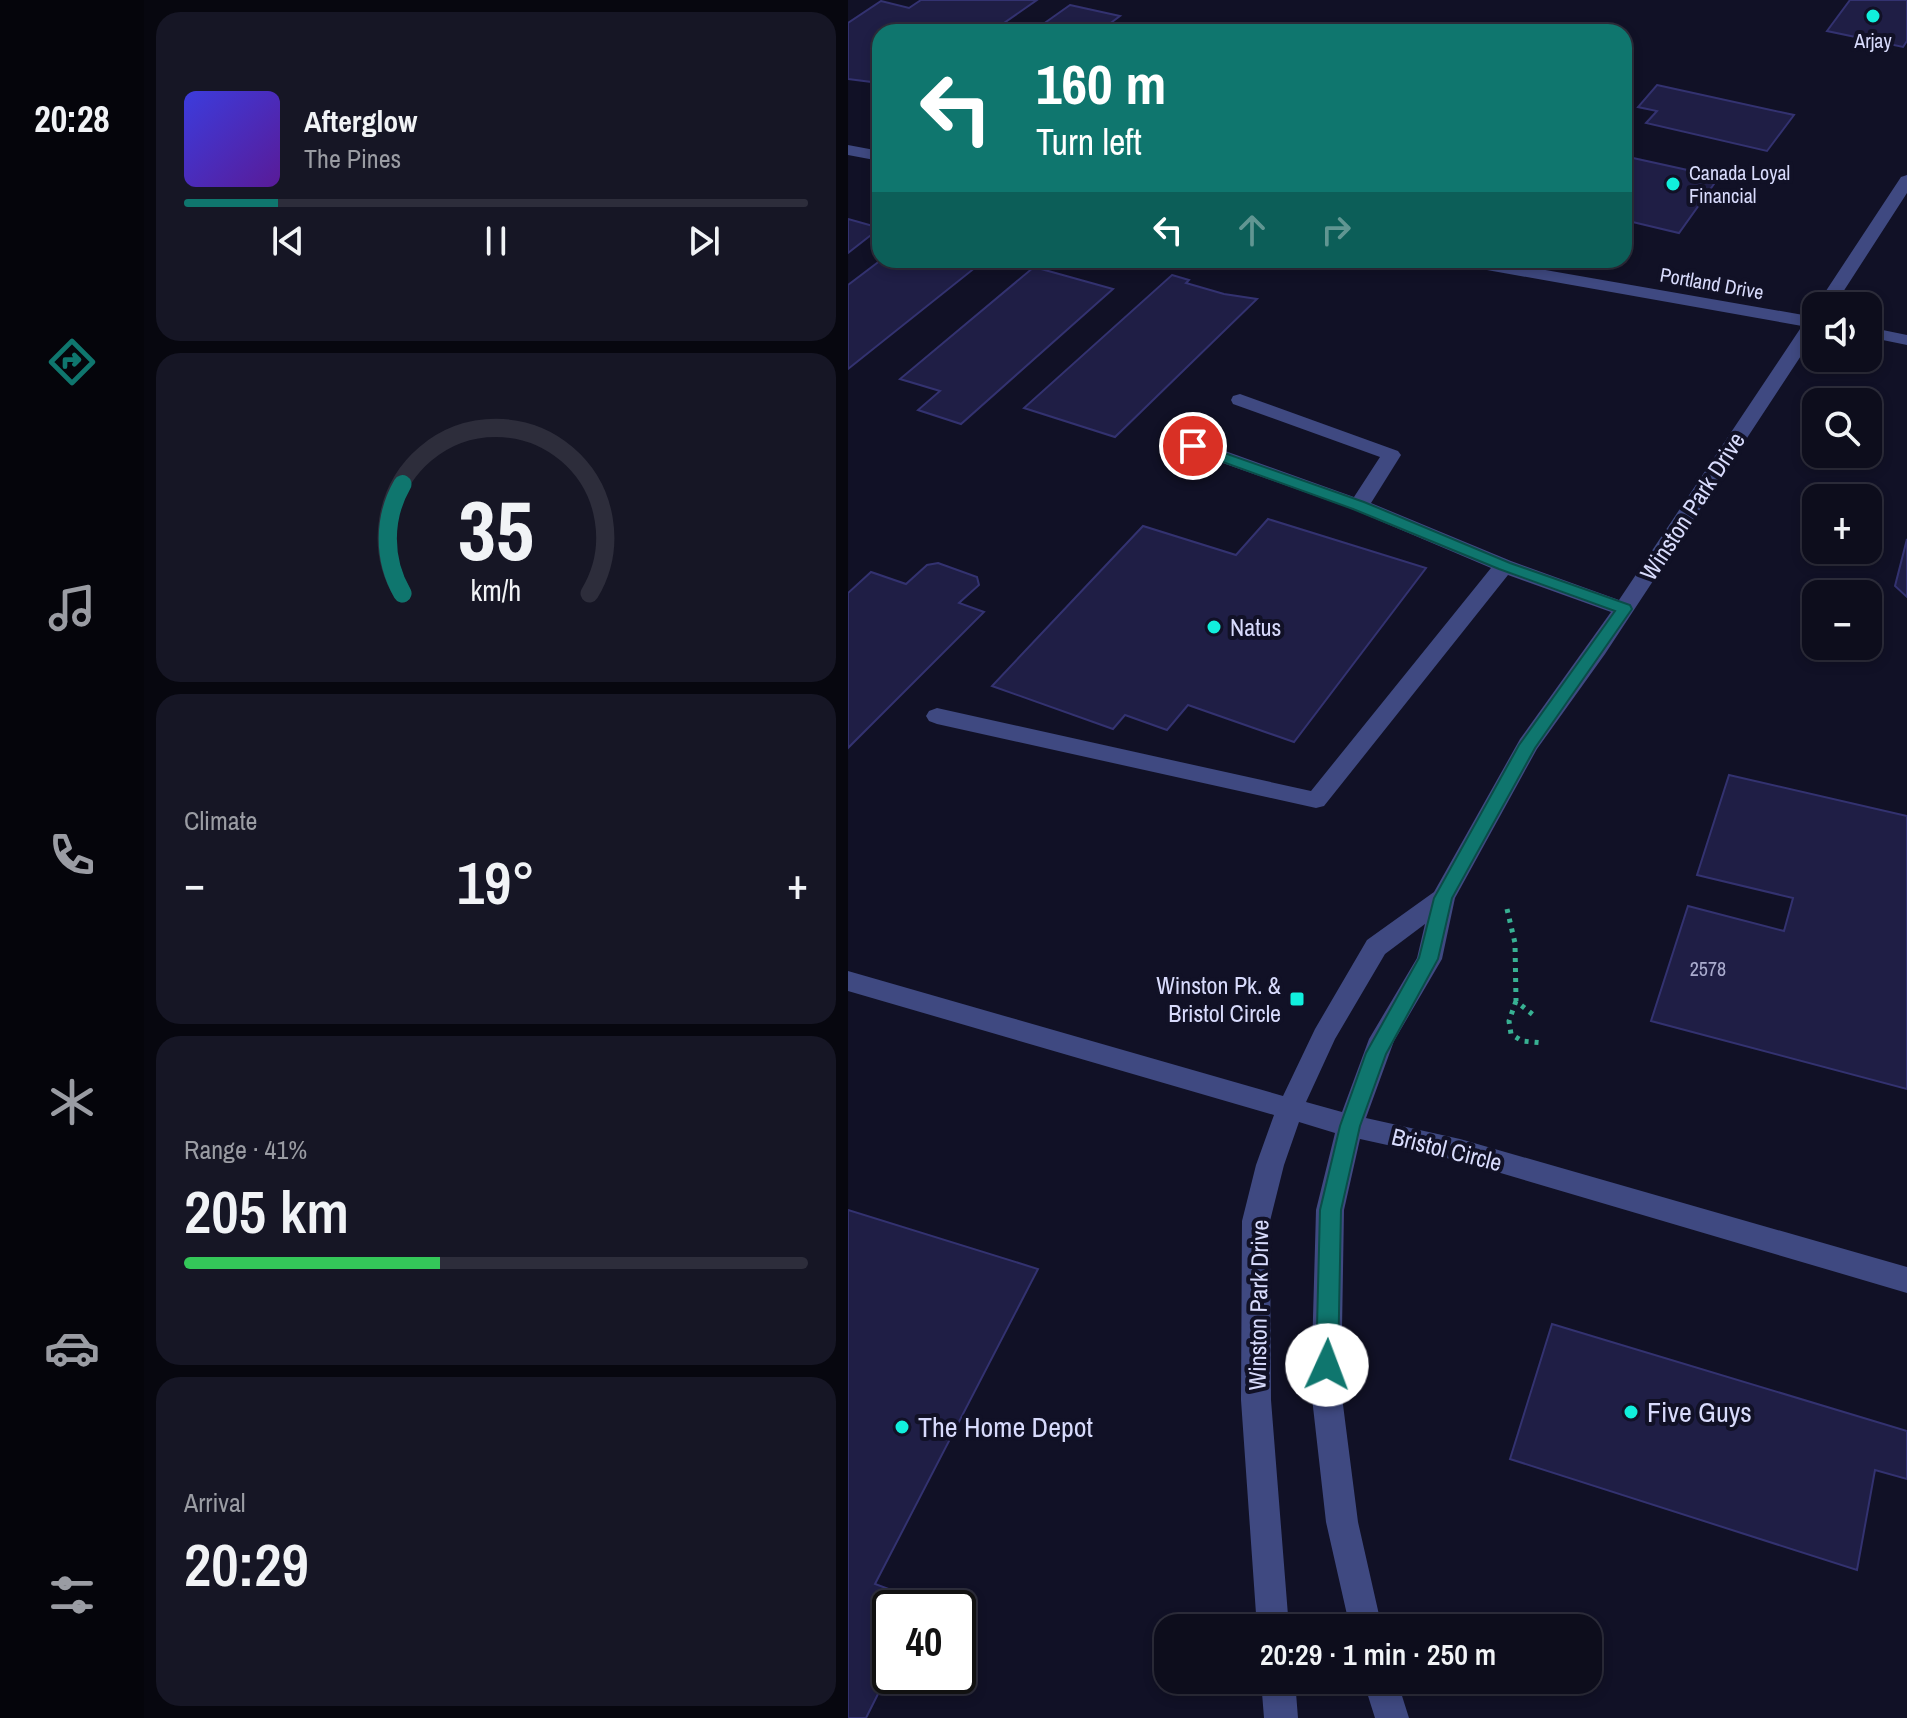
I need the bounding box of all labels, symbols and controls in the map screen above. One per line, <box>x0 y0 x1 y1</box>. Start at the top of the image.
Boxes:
marker: Arjay <box>1864 7 1882 25</box>
place label: Arjay <box>1853 27 1892 54</box>
text: 160 m <box>1036 46 1166 121</box>
icon: left <box>904 56 1008 160</box>
text: 20:28 <box>34 95 110 143</box>
text: Afterglow <box>304 101 417 141</box>
text: Turn left <box>1036 118 1142 166</box>
text: The Pines <box>304 141 401 176</box>
place label: Canada Loyal Financial <box>1689 159 1790 209</box>
marker: Canada Loyal Financial <box>1664 175 1682 193</box>
icon: left <box>1146 208 1190 252</box>
icon: ahead <box>1230 208 1274 252</box>
icon: right <box>1314 208 1358 252</box>
icon: previous <box>266 219 310 263</box>
icon: pause <box>474 219 518 263</box>
icon: next <box>682 219 726 263</box>
street label: Portland Drive <box>1658 261 1766 305</box>
map controls <box>1802 292 1882 660</box>
button: sound <box>1802 292 1882 372</box>
icon: directions <box>44 334 100 390</box>
button: search <box>1802 388 1882 468</box>
pin <box>1159 412 1227 480</box>
icon: arrive <box>1171 424 1215 468</box>
street label: Winston Park Drive <box>1632 426 1752 586</box>
text: 35 <box>458 473 534 585</box>
button: + <box>1802 484 1882 564</box>
text: km/h <box>471 571 521 610</box>
icon: music <box>44 580 100 636</box>
button: − <box>1802 580 1882 660</box>
place label: Natus <box>1230 611 1281 643</box>
marker: Natus <box>1205 618 1223 636</box>
text: Climate <box>184 803 257 838</box>
icon: phone <box>44 827 100 883</box>
text: 19° <box>457 842 535 923</box>
text: − <box>184 853 205 913</box>
text: + <box>787 853 808 913</box>
house number: 2578 <box>1690 955 1726 982</box>
place label: Winston Pk. & Bristol Circle <box>1156 969 1281 1029</box>
marker: Winston Pk. & Bristol Circle <box>1288 990 1306 1008</box>
icon: climate <box>44 1074 100 1130</box>
street label: Bristol Circle <box>1388 1120 1506 1178</box>
text: Range · 41% <box>184 1132 307 1167</box>
text: 205 km <box>184 1171 349 1252</box>
street label: Winston Park Drive <box>1241 1219 1275 1391</box>
icon: car <box>44 1320 100 1376</box>
position arrow <box>1285 1323 1369 1407</box>
place label: Five Guys <box>1647 1393 1752 1431</box>
marker: Five Guys <box>1622 1403 1640 1421</box>
place label: The Home Depot <box>918 1408 1093 1446</box>
marker: The Home Depot <box>893 1418 911 1436</box>
text: Arrival <box>184 1485 246 1520</box>
text: 20:29 <box>184 1524 309 1605</box>
icon: filters <box>44 1567 100 1623</box>
speed limit sign: 40 <box>872 1590 976 1694</box>
text: 20:29 · 1 min · 250 m <box>1260 1634 1496 1674</box>

